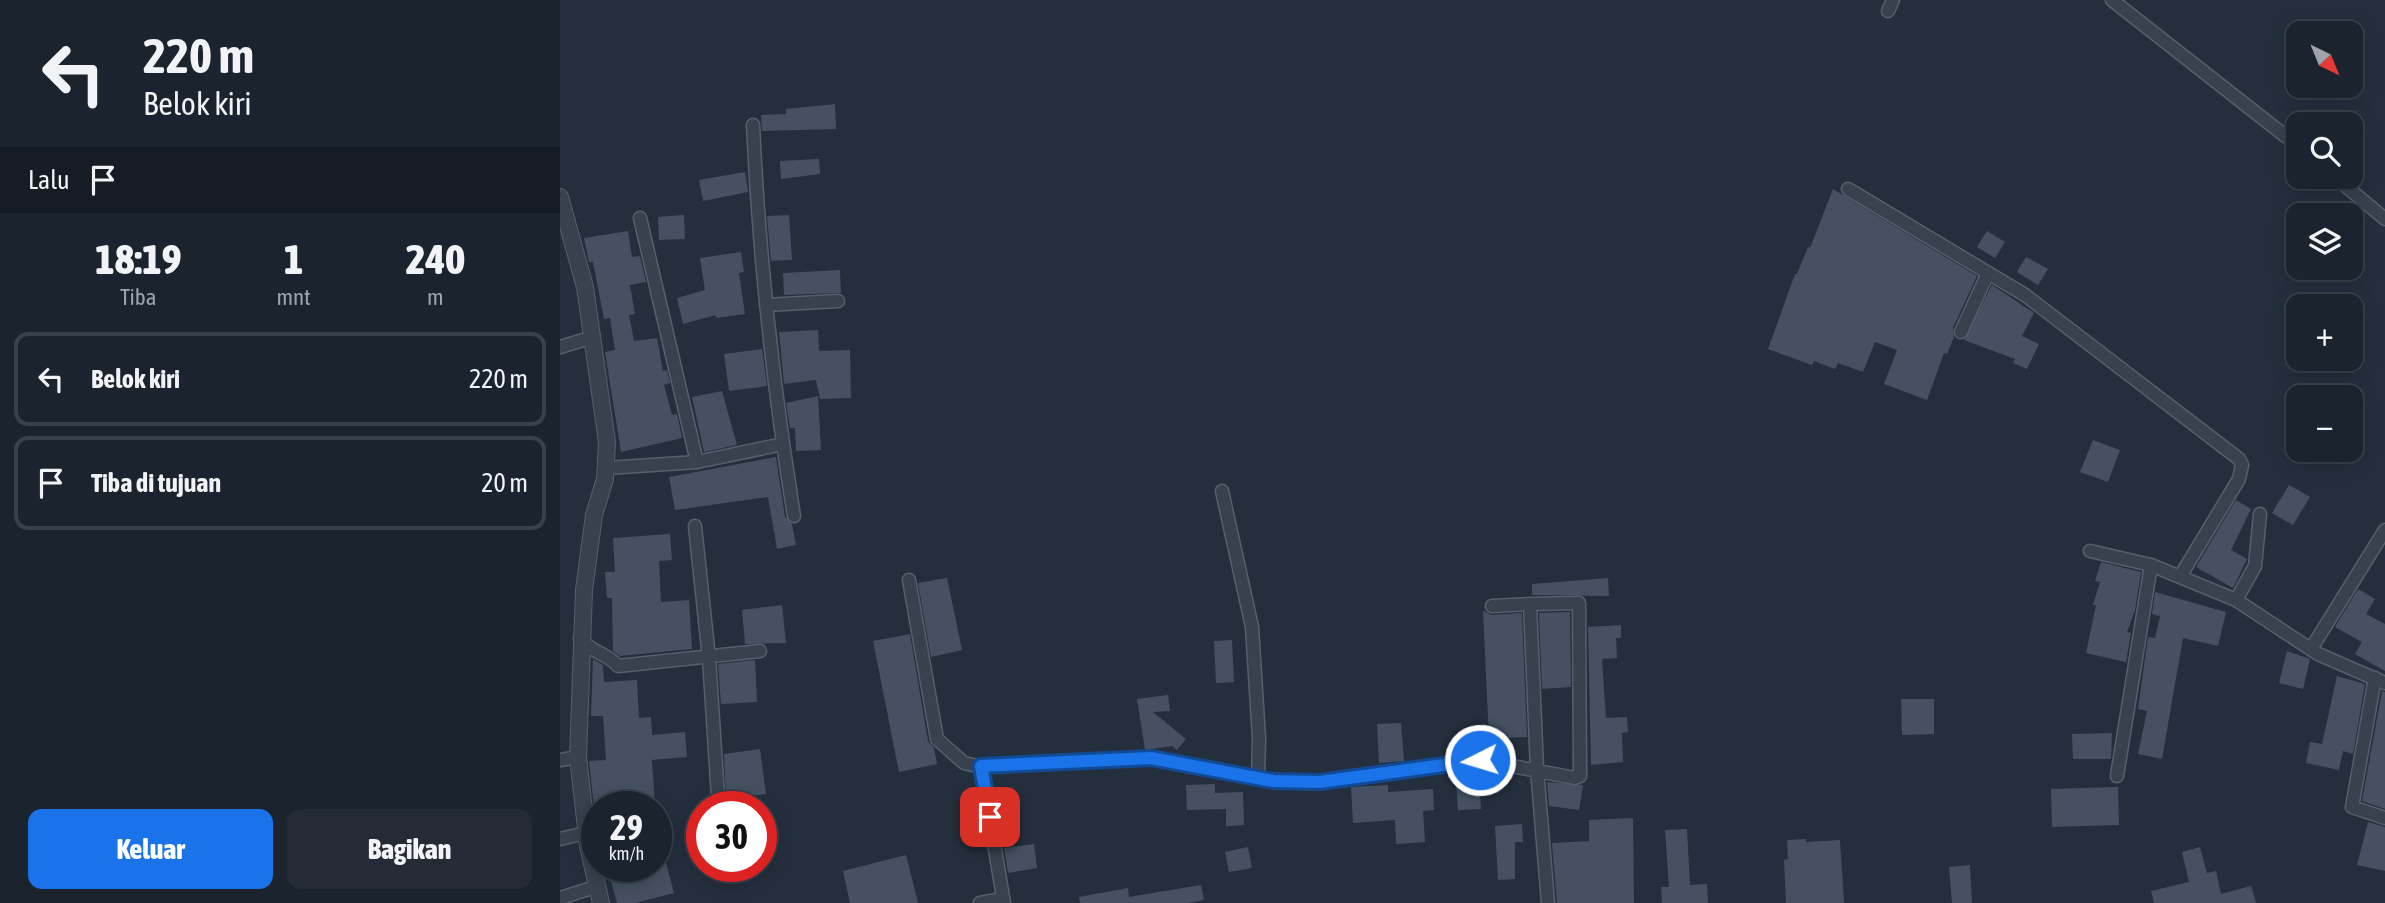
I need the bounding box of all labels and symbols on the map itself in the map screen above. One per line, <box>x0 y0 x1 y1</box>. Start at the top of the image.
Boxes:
north arrow <box>2286 21 2362 98</box>
position arrow <box>1443 723 1517 797</box>
pin <box>960 787 1020 847</box>
speed limit sign: 30 <box>686 791 777 882</box>

